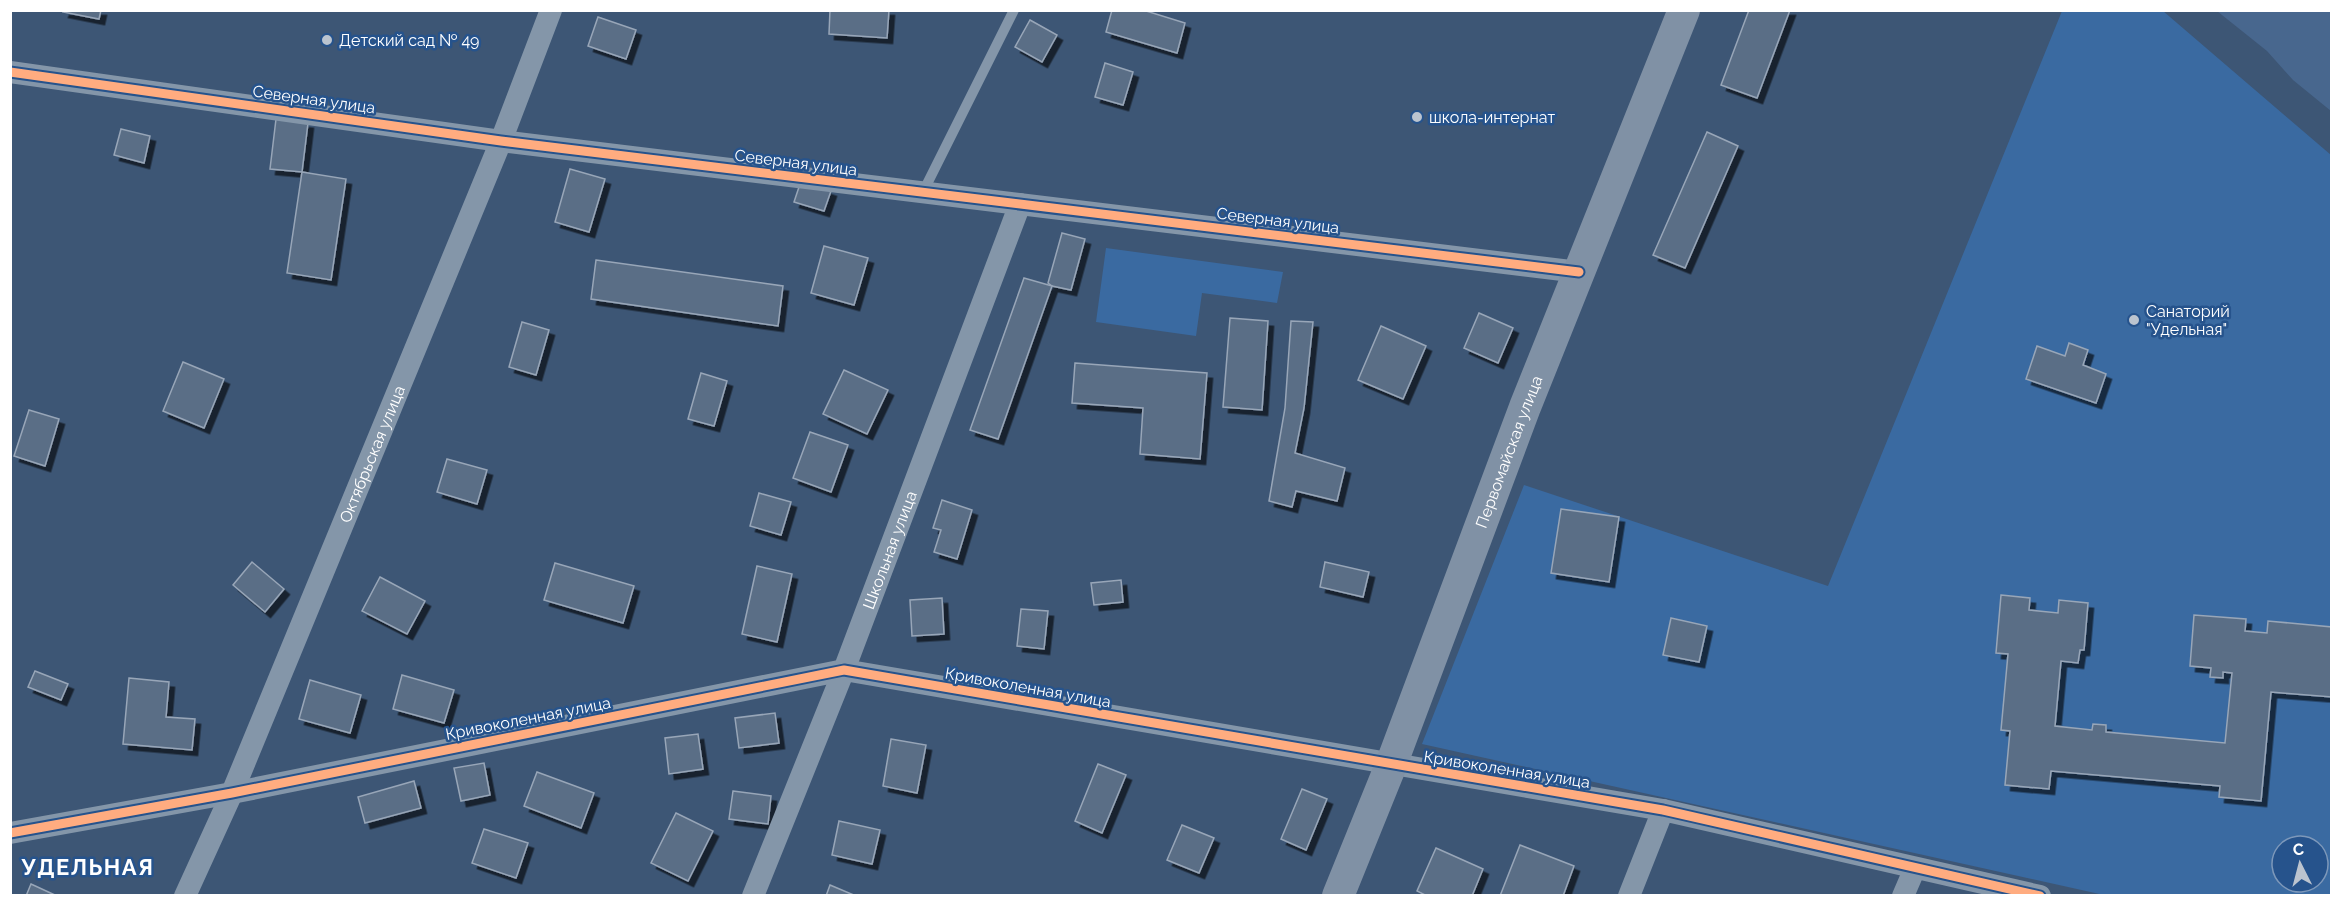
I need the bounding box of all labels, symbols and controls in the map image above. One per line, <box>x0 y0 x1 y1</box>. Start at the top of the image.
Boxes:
place label: Детский сад № 49 <box>339 31 480 50</box>
marker: Детский сад № 49 <box>320 33 334 47</box>
street label: Северная улица <box>251 81 376 117</box>
place label: школа-интернат <box>1429 108 1555 127</box>
marker: школа-интернат <box>1410 110 1424 124</box>
street label: Северная улица <box>734 146 858 179</box>
street label: Северная улица <box>1216 204 1340 237</box>
place label: Санаторий "Удельная" <box>2146 302 2230 339</box>
marker: Санаторий "Удельная" <box>2127 313 2141 327</box>
street label: Первомайская улица <box>1472 373 1547 531</box>
street label: Октябрьская улица <box>336 383 409 526</box>
street label: Школьная улица <box>859 488 921 612</box>
street label: Кривоколенная улица <box>944 664 1112 711</box>
street label: Кривоколенная улица <box>444 693 612 744</box>
street label: Кривоколенная улица <box>1422 747 1591 792</box>
north arrow <box>2270 834 2330 894</box>
text: С <box>2292 840 2305 860</box>
district label: УДЕЛЬНАЯ <box>21 854 154 880</box>

